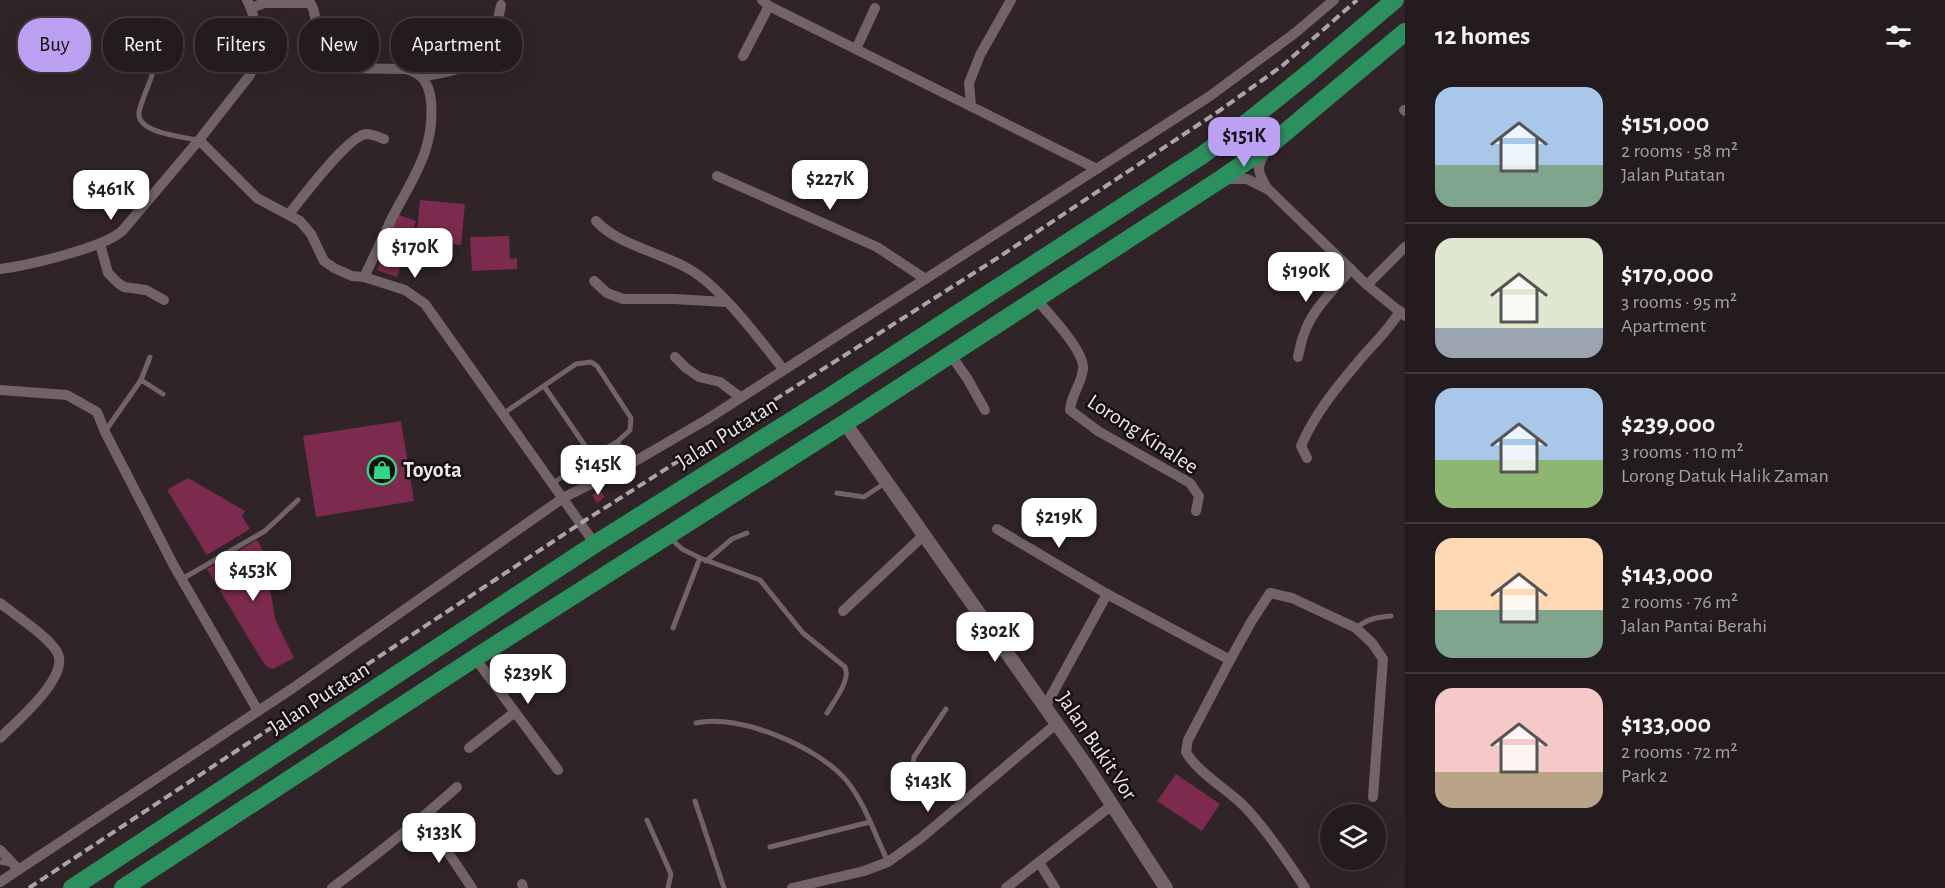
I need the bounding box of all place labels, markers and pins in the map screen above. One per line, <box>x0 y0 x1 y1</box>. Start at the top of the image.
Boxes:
pin: $151K <box>1202 117 1286 168</box>
pin: $227K <box>788 160 872 211</box>
pin: $461K <box>69 170 153 221</box>
pin: $170K <box>373 228 457 279</box>
pin: $190K <box>1264 252 1348 303</box>
pin: $145K <box>556 445 640 496</box>
shop icon: Toyota <box>366 454 398 486</box>
place label: Toyota <box>403 459 462 482</box>
pin: $219K <box>1017 498 1101 549</box>
pin: $453K <box>211 551 295 602</box>
pin: $302K <box>953 612 1037 663</box>
pin: $239K <box>486 654 570 705</box>
pin: $143K <box>886 762 970 813</box>
pin: $133K <box>397 813 481 864</box>

